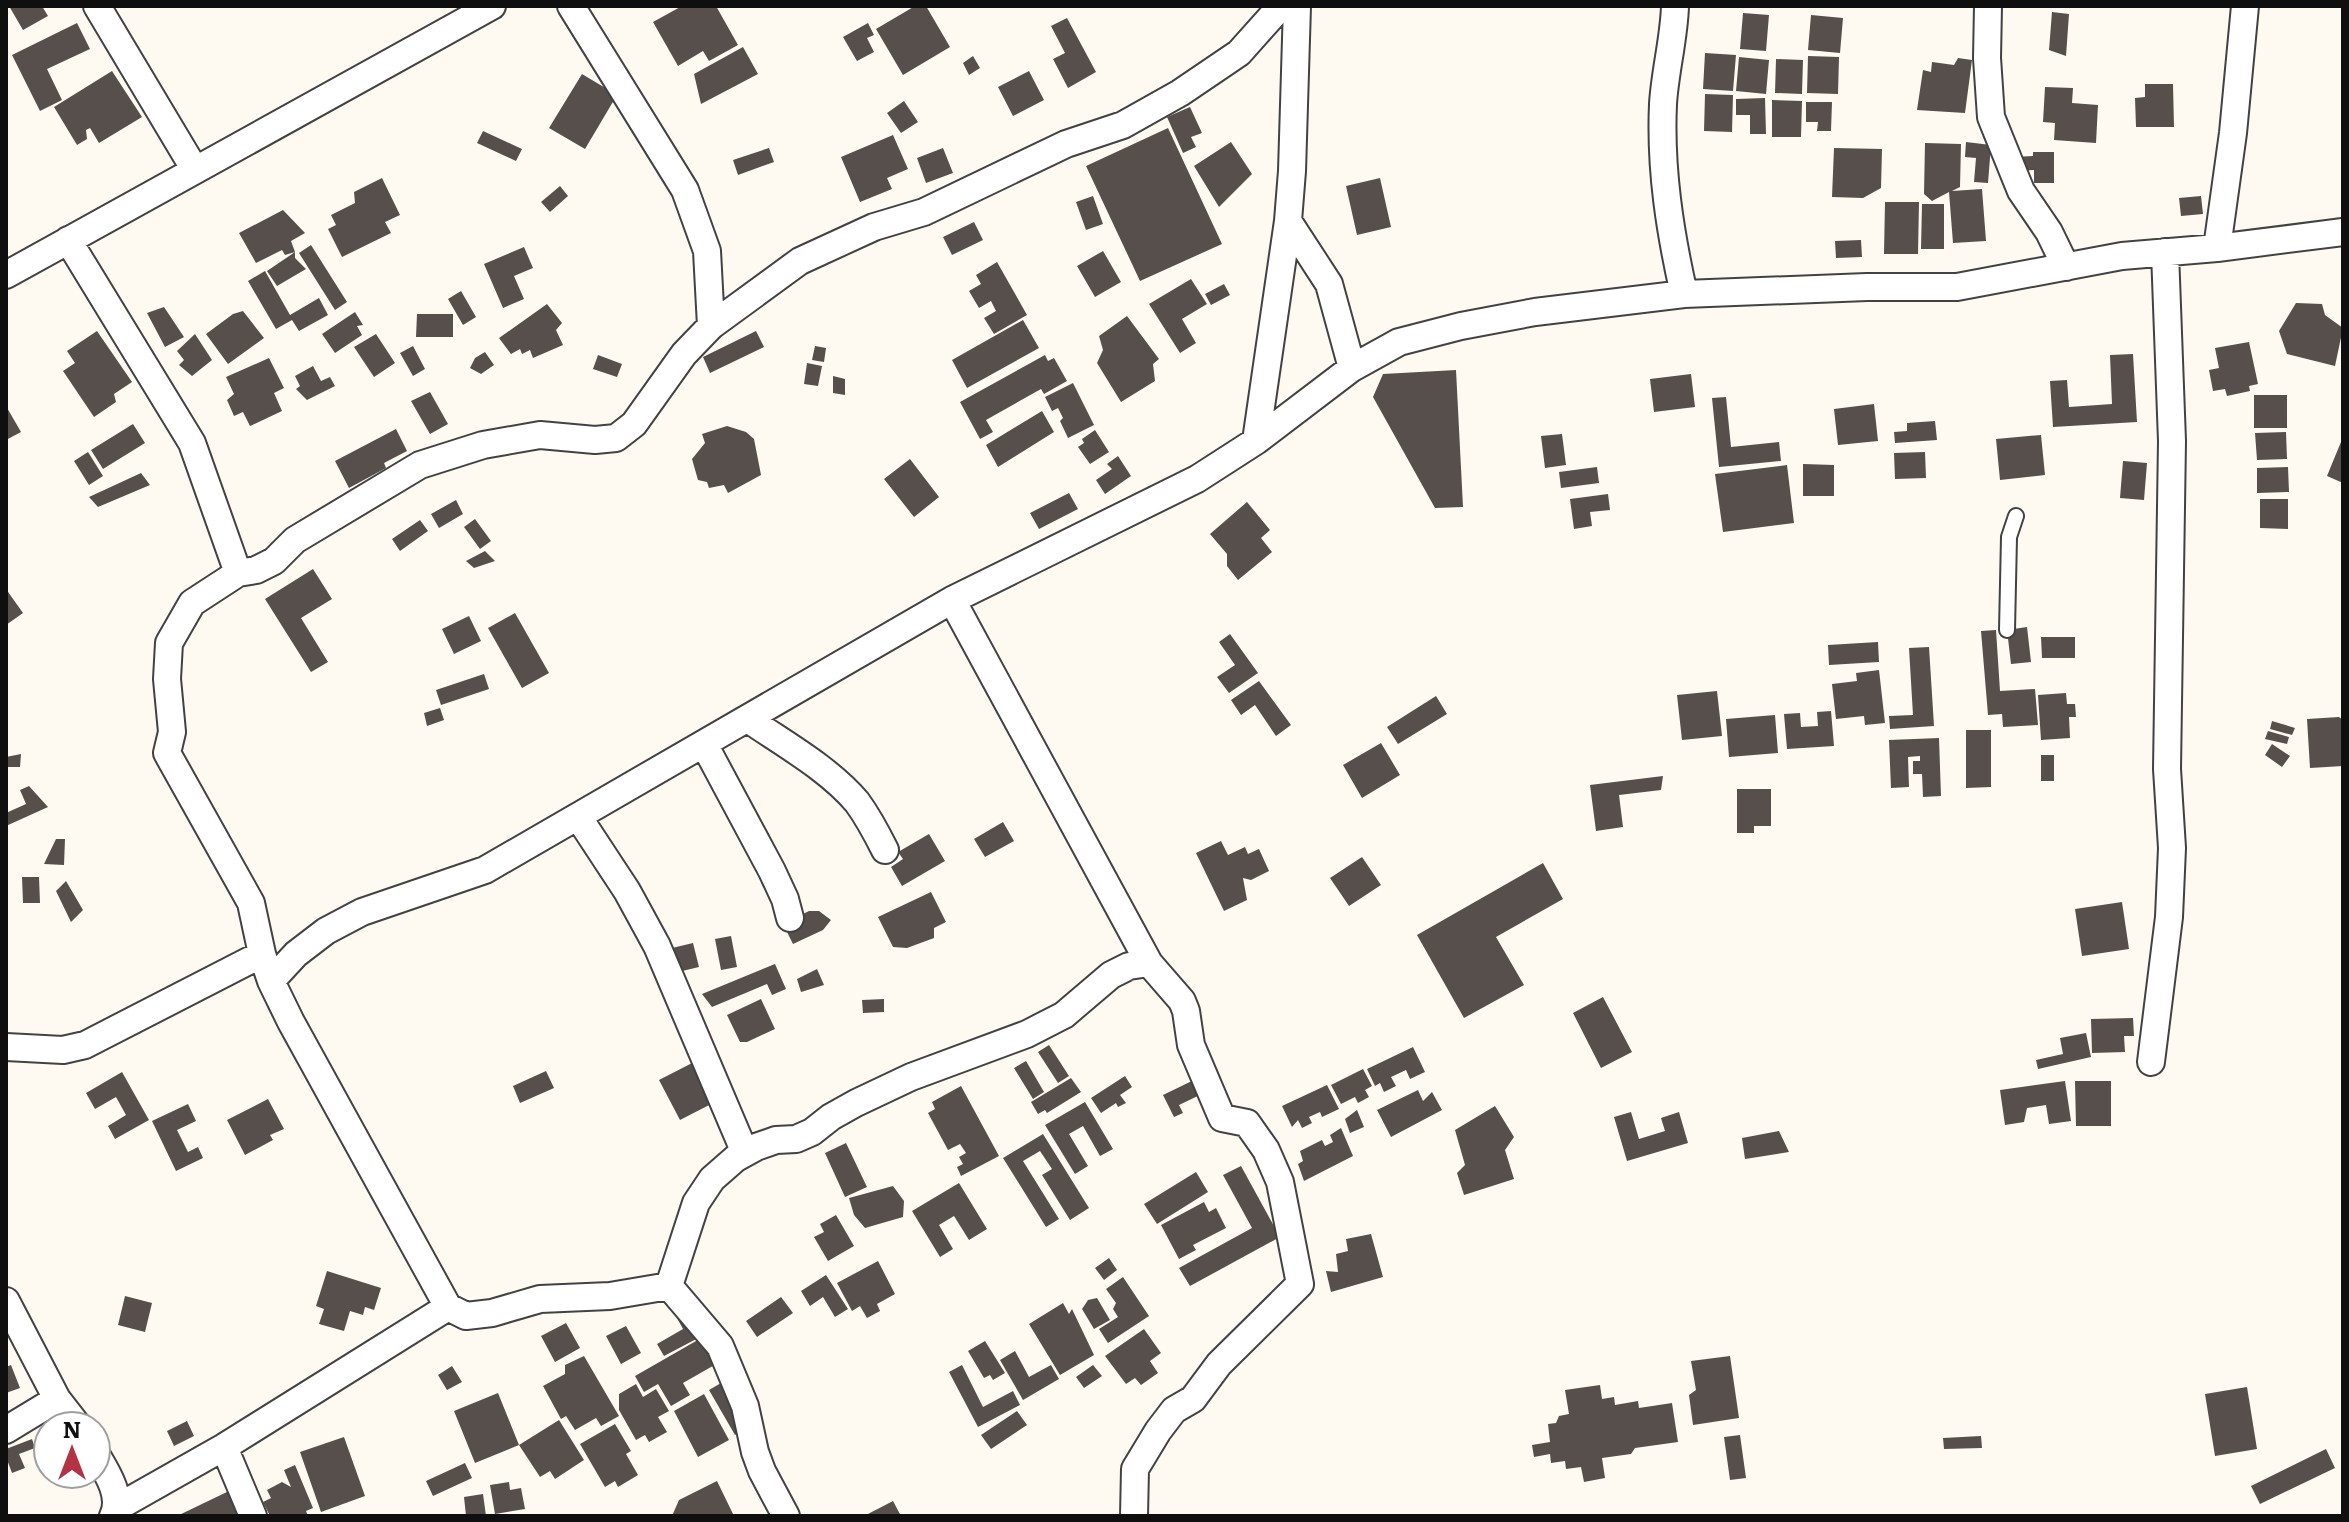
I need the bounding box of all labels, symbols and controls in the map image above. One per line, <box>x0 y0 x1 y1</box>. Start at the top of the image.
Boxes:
north arrow <box>32 1410 112 1490</box>
text: N <box>63 1412 81 1445</box>

